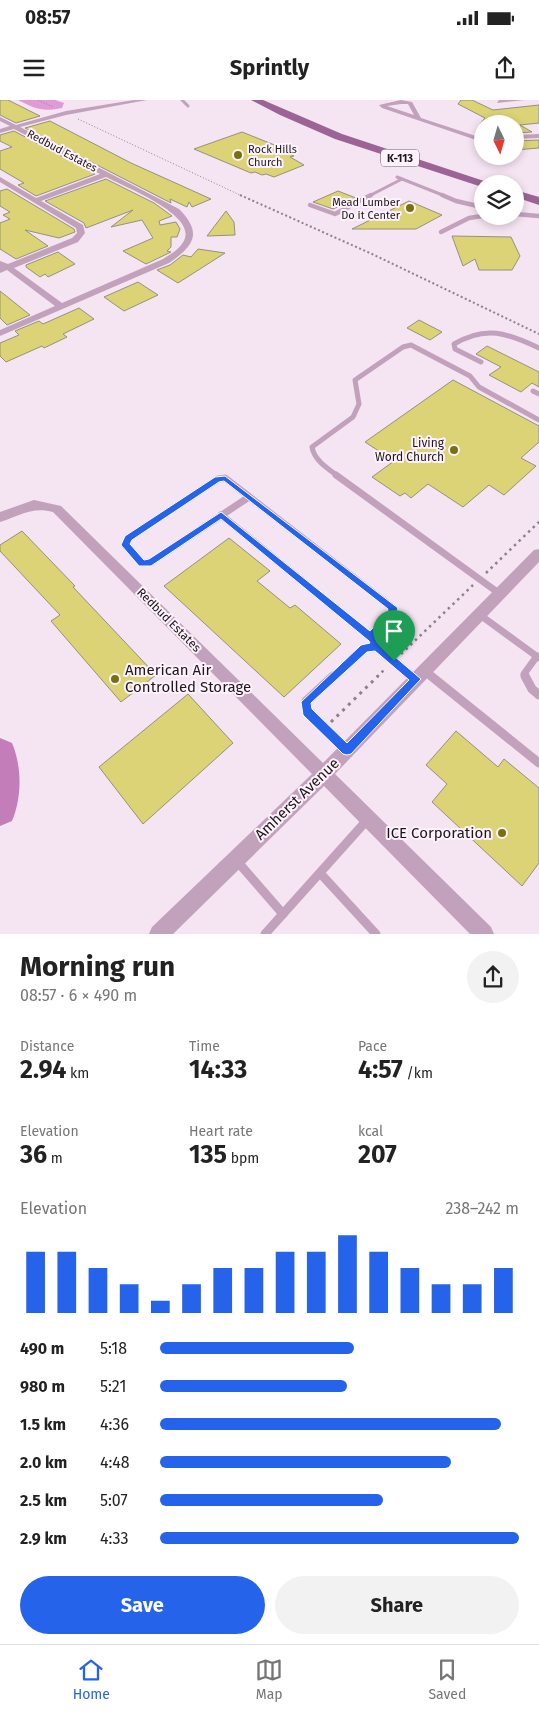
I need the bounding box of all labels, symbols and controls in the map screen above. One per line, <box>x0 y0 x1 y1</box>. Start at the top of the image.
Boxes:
text: 08:57 <box>25 6 70 29</box>
icon: menu <box>20 54 48 82</box>
text: Sprintly <box>230 54 309 81</box>
icon: share <box>491 54 519 82</box>
north arrow <box>474 115 524 165</box>
map controls <box>474 115 524 225</box>
street label: Redbud Estates <box>25 127 99 175</box>
place label: Rock Hills Church <box>248 143 297 169</box>
marker: Rock Hills Church <box>232 149 244 161</box>
road number: K-113 <box>381 149 419 166</box>
button: layers <box>474 175 524 225</box>
place label: Mead Lumber Do it Center <box>332 196 401 222</box>
marker: Mead Lumber Do it Center <box>404 202 416 214</box>
place label: Living Word Church <box>375 436 445 464</box>
marker: Living Word Church <box>448 444 460 456</box>
street label: Redbud Estates <box>134 585 204 655</box>
pin <box>373 610 415 661</box>
icon: arrive <box>380 617 408 645</box>
place label: American Air Controlled Storage <box>125 661 251 696</box>
marker: American Air Controlled Storage <box>109 673 121 685</box>
street label: Amherst Avenue <box>251 754 343 844</box>
place label: ICE Corporation <box>386 824 492 842</box>
marker: ICE Corporation <box>496 827 508 839</box>
text: Morning run <box>20 950 175 983</box>
button: share <box>467 951 519 1003</box>
text: 08:57 · 6 × 490 m <box>20 986 137 1005</box>
text: Distance <box>20 1038 74 1055</box>
text: Time <box>189 1038 220 1055</box>
text: Pace <box>358 1038 387 1055</box>
text: 2.94 <box>20 1055 66 1085</box>
text: 14:33 <box>189 1055 247 1085</box>
text: 4:57 <box>358 1055 403 1085</box>
text: km <box>66 1065 89 1082</box>
text: /km <box>403 1065 433 1082</box>
text: Elevation <box>20 1123 79 1140</box>
text: Heart rate <box>189 1123 253 1140</box>
text: kcal <box>358 1123 383 1140</box>
text: 36 <box>20 1140 47 1170</box>
text: 135 <box>189 1140 227 1170</box>
text: 207 <box>358 1140 397 1170</box>
text: m <box>47 1150 63 1167</box>
text: bpm <box>227 1150 259 1167</box>
text: Elevation <box>20 1199 87 1218</box>
text: 238–242 m <box>445 1199 519 1218</box>
text: 490 m <box>20 1339 64 1358</box>
text: 5:18 <box>100 1339 127 1358</box>
text: 980 m <box>20 1377 65 1396</box>
text: 5:21 <box>100 1377 126 1396</box>
text: 1.5 km <box>20 1415 66 1434</box>
text: 4:36 <box>100 1415 129 1434</box>
text: 2.0 km <box>20 1453 67 1472</box>
text: 4:48 <box>100 1453 130 1472</box>
text: 2.5 km <box>20 1491 67 1510</box>
text: 5:07 <box>100 1491 128 1510</box>
text: 2.9 km <box>20 1529 67 1548</box>
text: 4:33 <box>100 1529 128 1548</box>
button: Save <box>20 1576 265 1634</box>
button: Share <box>275 1576 519 1634</box>
tab: Home <box>73 1656 110 1703</box>
tab: Map <box>255 1656 283 1703</box>
tab: Saved <box>428 1656 466 1703</box>

